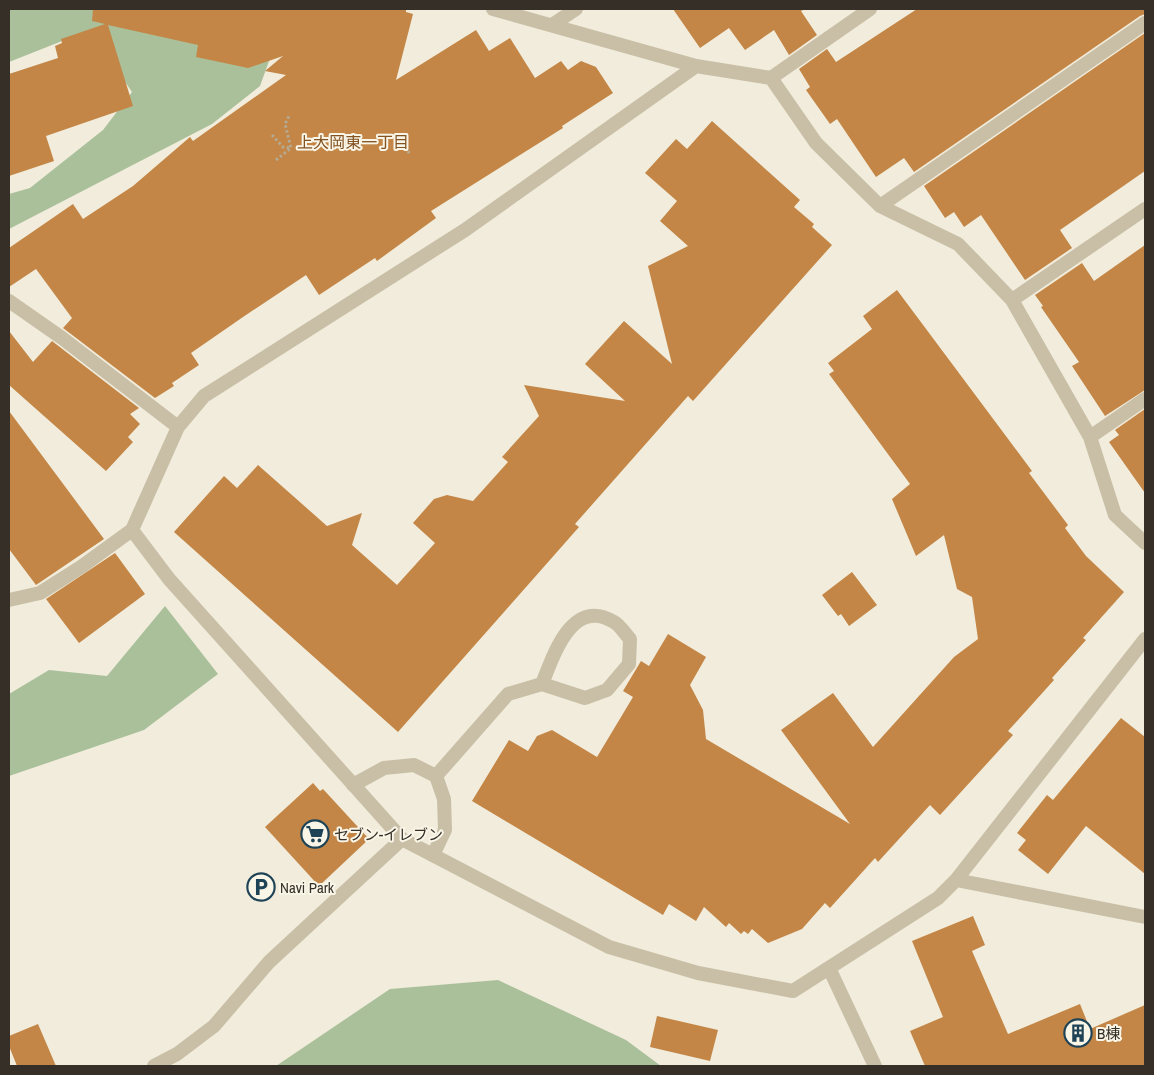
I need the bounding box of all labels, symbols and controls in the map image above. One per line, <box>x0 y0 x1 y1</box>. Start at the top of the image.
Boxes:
district label: 上大岡東一丁目 <box>297 131 409 153</box>
supermarket icon: セブン-イレブン <box>300 819 330 849</box>
place label: セブン-イレブン <box>334 824 443 845</box>
parking icon: Navi Park <box>246 872 276 902</box>
place label: Navi Park <box>280 877 335 898</box>
building icon: B棟 <box>1063 1018 1093 1048</box>
place label: B棟 <box>1097 1023 1120 1044</box>

